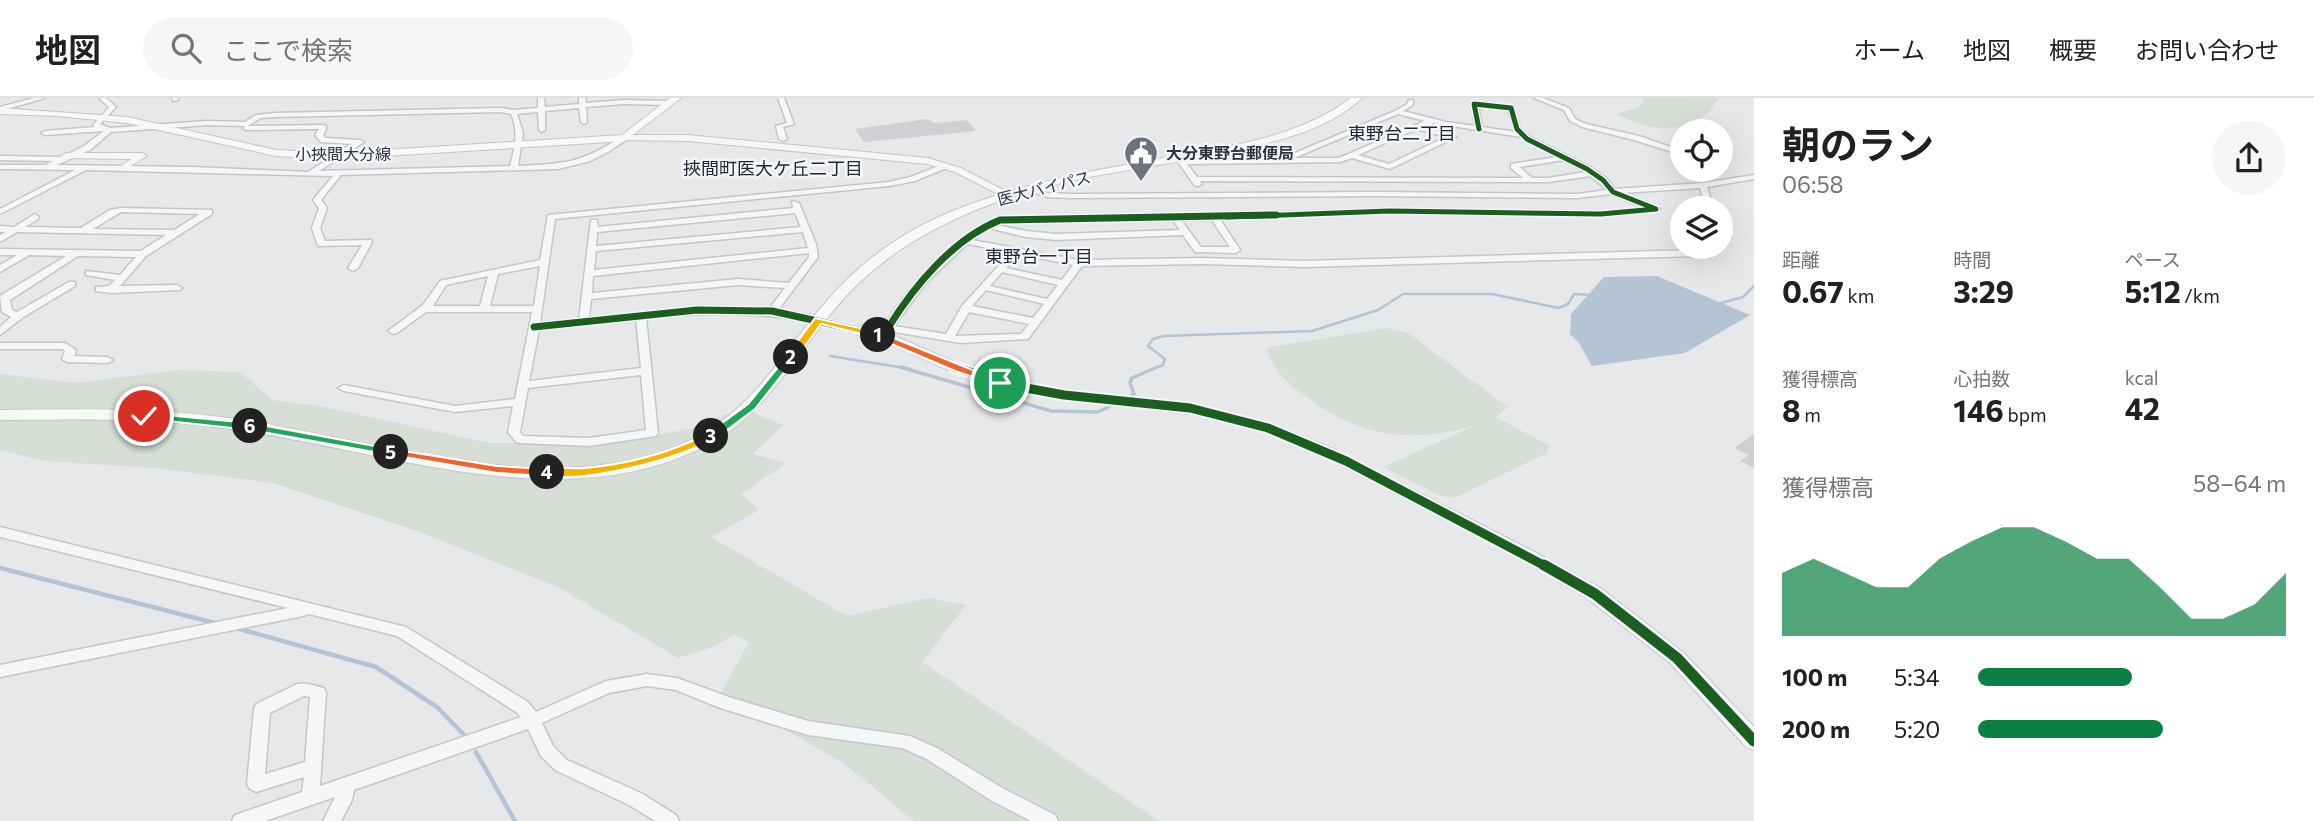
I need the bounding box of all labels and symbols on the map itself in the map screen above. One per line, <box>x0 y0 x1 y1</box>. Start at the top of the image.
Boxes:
district label: 東野台二丁目 <box>1348 122 1456 144</box>
public building icon: 大分東野台郵便局 <box>1122 134 1160 183</box>
place label: 大分東野台郵便局 <box>1166 143 1294 162</box>
street label: 小挾間大分線 <box>295 144 391 163</box>
district label: 挾間町医大ケ丘二丁目 <box>683 157 863 179</box>
street label: 医大バイパス <box>995 167 1093 208</box>
district label: 東野台一丁目 <box>985 245 1093 267</box>
pin: 1 <box>860 317 896 352</box>
pin: 2 <box>774 340 808 374</box>
pin <box>970 353 1030 413</box>
pin <box>114 386 174 446</box>
pin: 6 <box>232 408 268 444</box>
pin: 3 <box>694 418 728 454</box>
pin: 5 <box>374 434 408 470</box>
pin: 4 <box>530 454 564 490</box>

